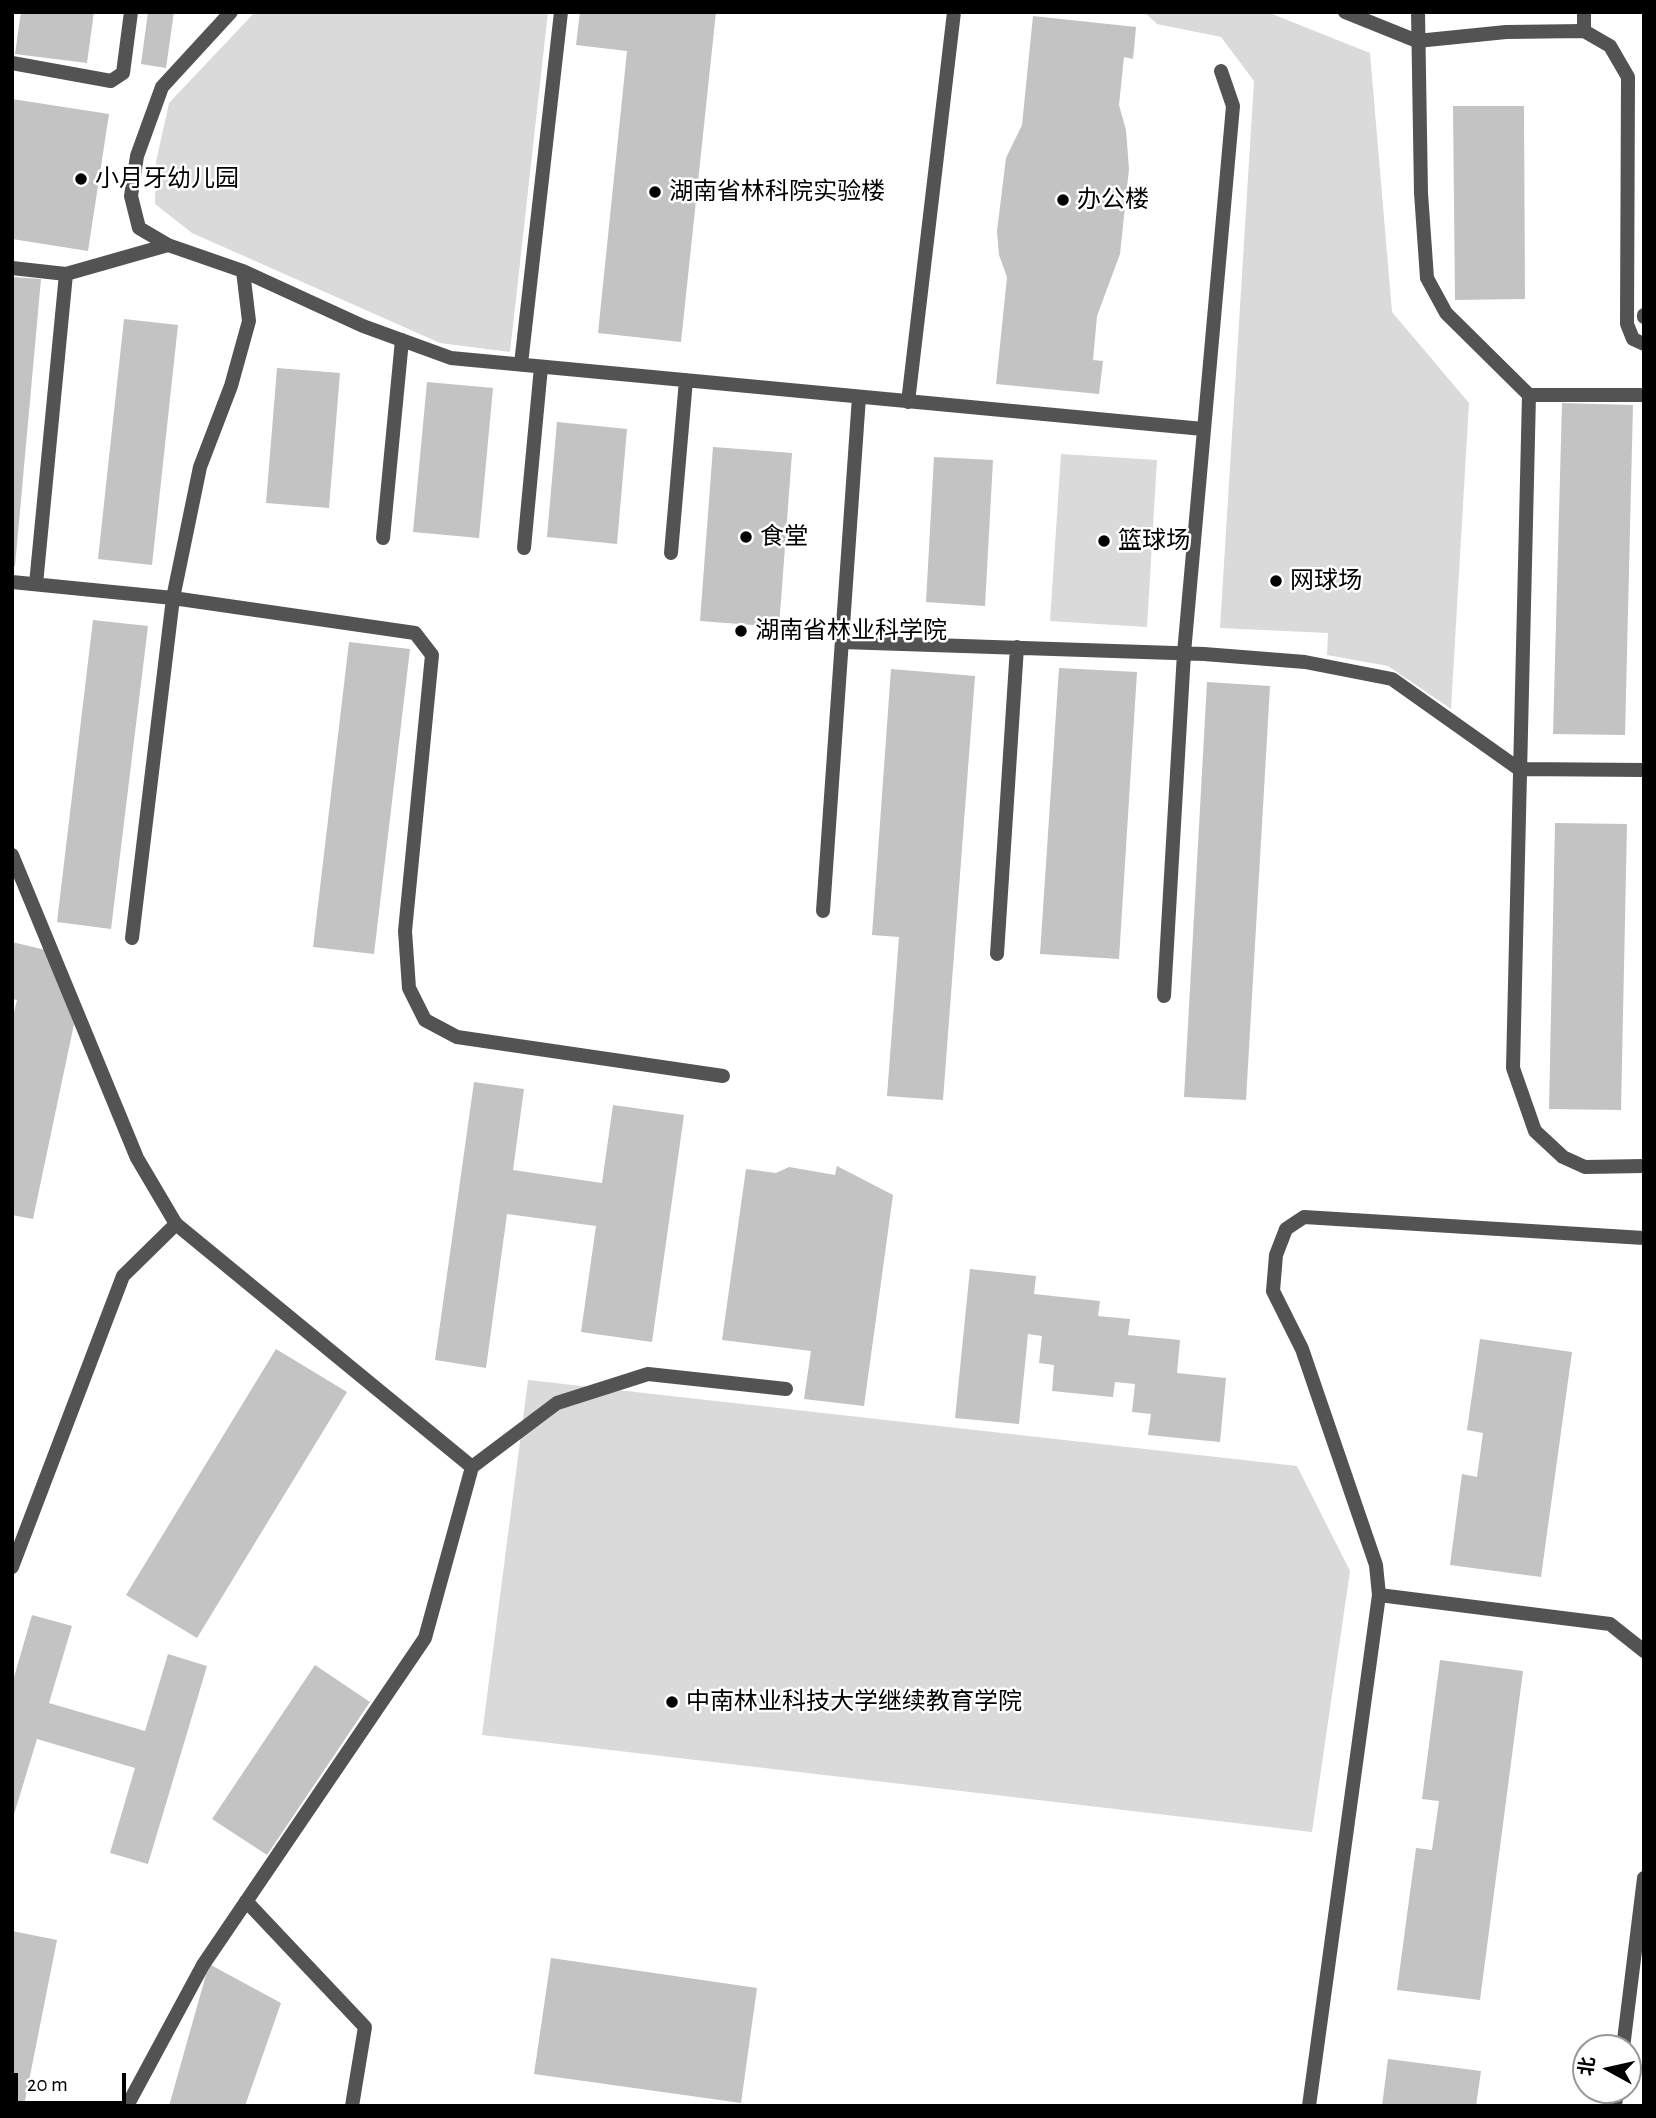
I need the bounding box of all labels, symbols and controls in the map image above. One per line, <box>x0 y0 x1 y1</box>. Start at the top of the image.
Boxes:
place label: 小月牙幼儿园 <box>95 165 239 193</box>
marker: 小月牙幼儿园 <box>73 171 89 187</box>
place label: 湖南省林科院实验楼 <box>669 178 885 206</box>
marker: 湖南省林科院实验楼 <box>647 184 663 200</box>
place label: 办公楼 <box>1077 186 1149 214</box>
marker: 办公楼 <box>1055 192 1071 208</box>
place label: 食堂 <box>760 523 808 551</box>
place label: 篮球场 <box>1118 527 1190 555</box>
marker: 食堂 <box>738 529 754 545</box>
marker: 篮球场 <box>1096 533 1112 549</box>
place label: 网球场 <box>1290 567 1362 595</box>
marker: 网球场 <box>1268 573 1284 589</box>
place label: 湖南省林业科学院 <box>755 617 947 645</box>
marker: 湖南省林业科学院 <box>733 623 749 639</box>
place label: 中南林业科技大学继续教育学院 <box>686 1688 1022 1716</box>
marker: 中南林业科技大学继续教育学院 <box>664 1694 680 1710</box>
north arrow <box>1572 2034 1642 2104</box>
text: 北 <box>1577 2056 1598 2077</box>
scale bar <box>18 2058 130 2102</box>
text: 20 m <box>27 2074 68 2095</box>

